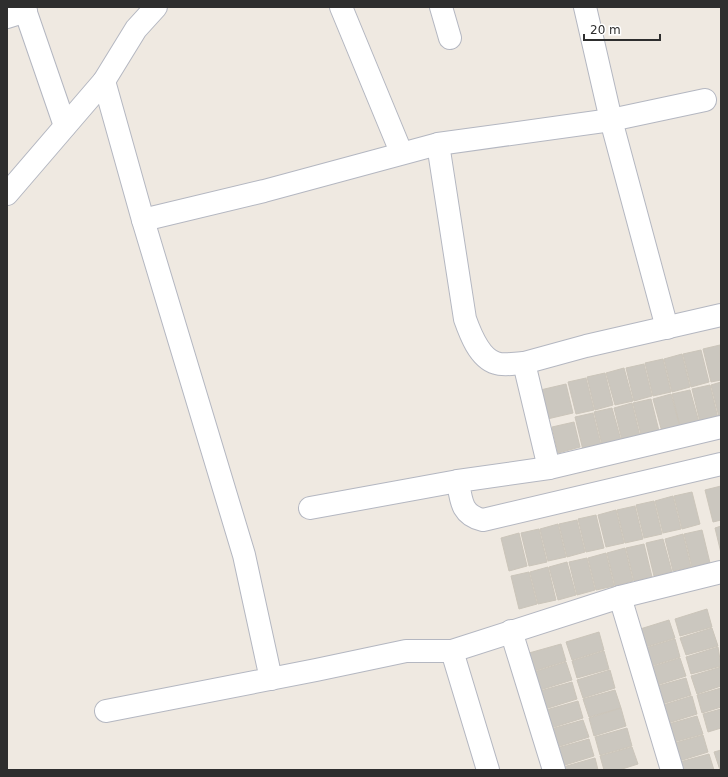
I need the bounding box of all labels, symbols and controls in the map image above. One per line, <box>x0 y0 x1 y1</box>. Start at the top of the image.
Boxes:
scale bar <box>584 16 660 42</box>
text: 20 m <box>590 23 621 37</box>

